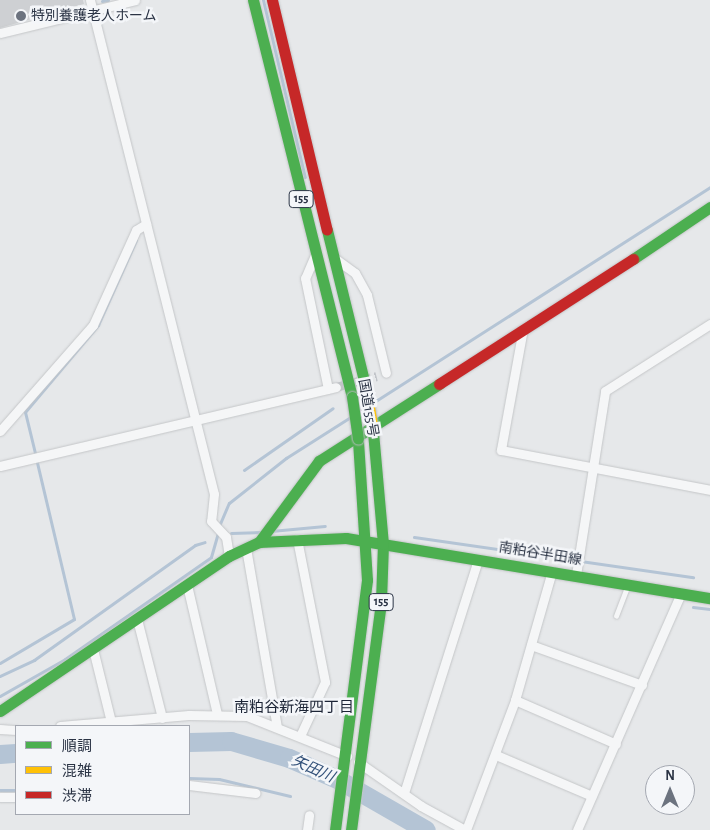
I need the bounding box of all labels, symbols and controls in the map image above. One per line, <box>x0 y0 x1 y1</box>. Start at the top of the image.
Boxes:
place label: 特別養護老人ホーム <box>31 8 157 24</box>
marker: 特別養護老人ホーム <box>15 10 27 22</box>
road number: 155 <box>288 190 314 208</box>
street label: 国道155号 <box>355 378 381 438</box>
street label: 南粕谷半田線 <box>497 539 583 569</box>
road number: 155 <box>368 592 394 612</box>
district label: 南粕谷新海四丁目 <box>234 699 354 717</box>
legend <box>15 725 190 815</box>
text: 順調 <box>62 739 92 754</box>
water label: 矢田川 <box>289 752 337 786</box>
text: 混雑 <box>62 764 92 779</box>
north arrow <box>645 765 695 815</box>
text: N <box>665 769 675 783</box>
text: 渋滞 <box>62 789 92 804</box>

